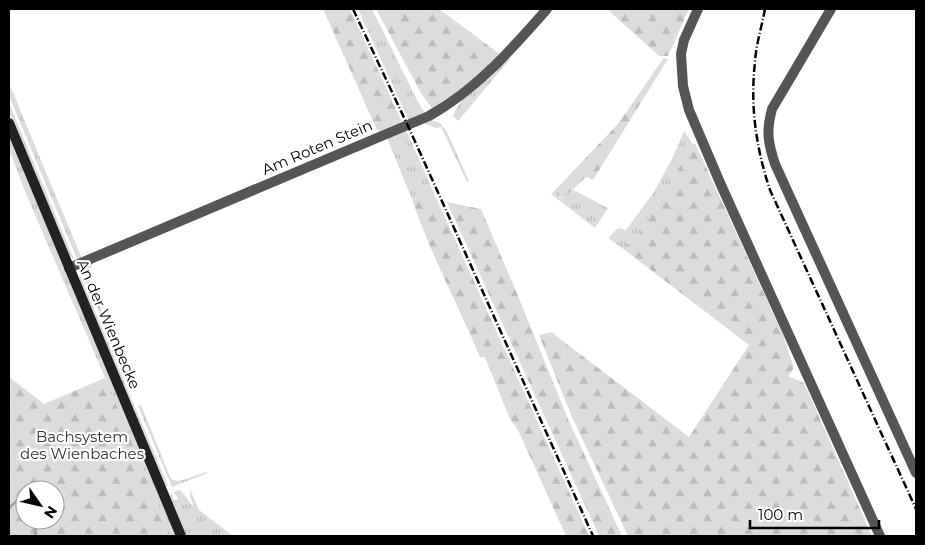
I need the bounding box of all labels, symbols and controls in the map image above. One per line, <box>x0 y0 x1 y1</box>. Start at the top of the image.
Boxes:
street label: Am Roten Stein <box>259 115 375 179</box>
street label: An der Wienbecke <box>73 256 145 392</box>
park label: Bachsystem des Wienbaches <box>20 427 144 463</box>
north arrow <box>15 480 65 530</box>
scale bar <box>750 498 879 530</box>
text: N <box>40 503 61 522</box>
text: 100 m <box>758 505 803 524</box>

